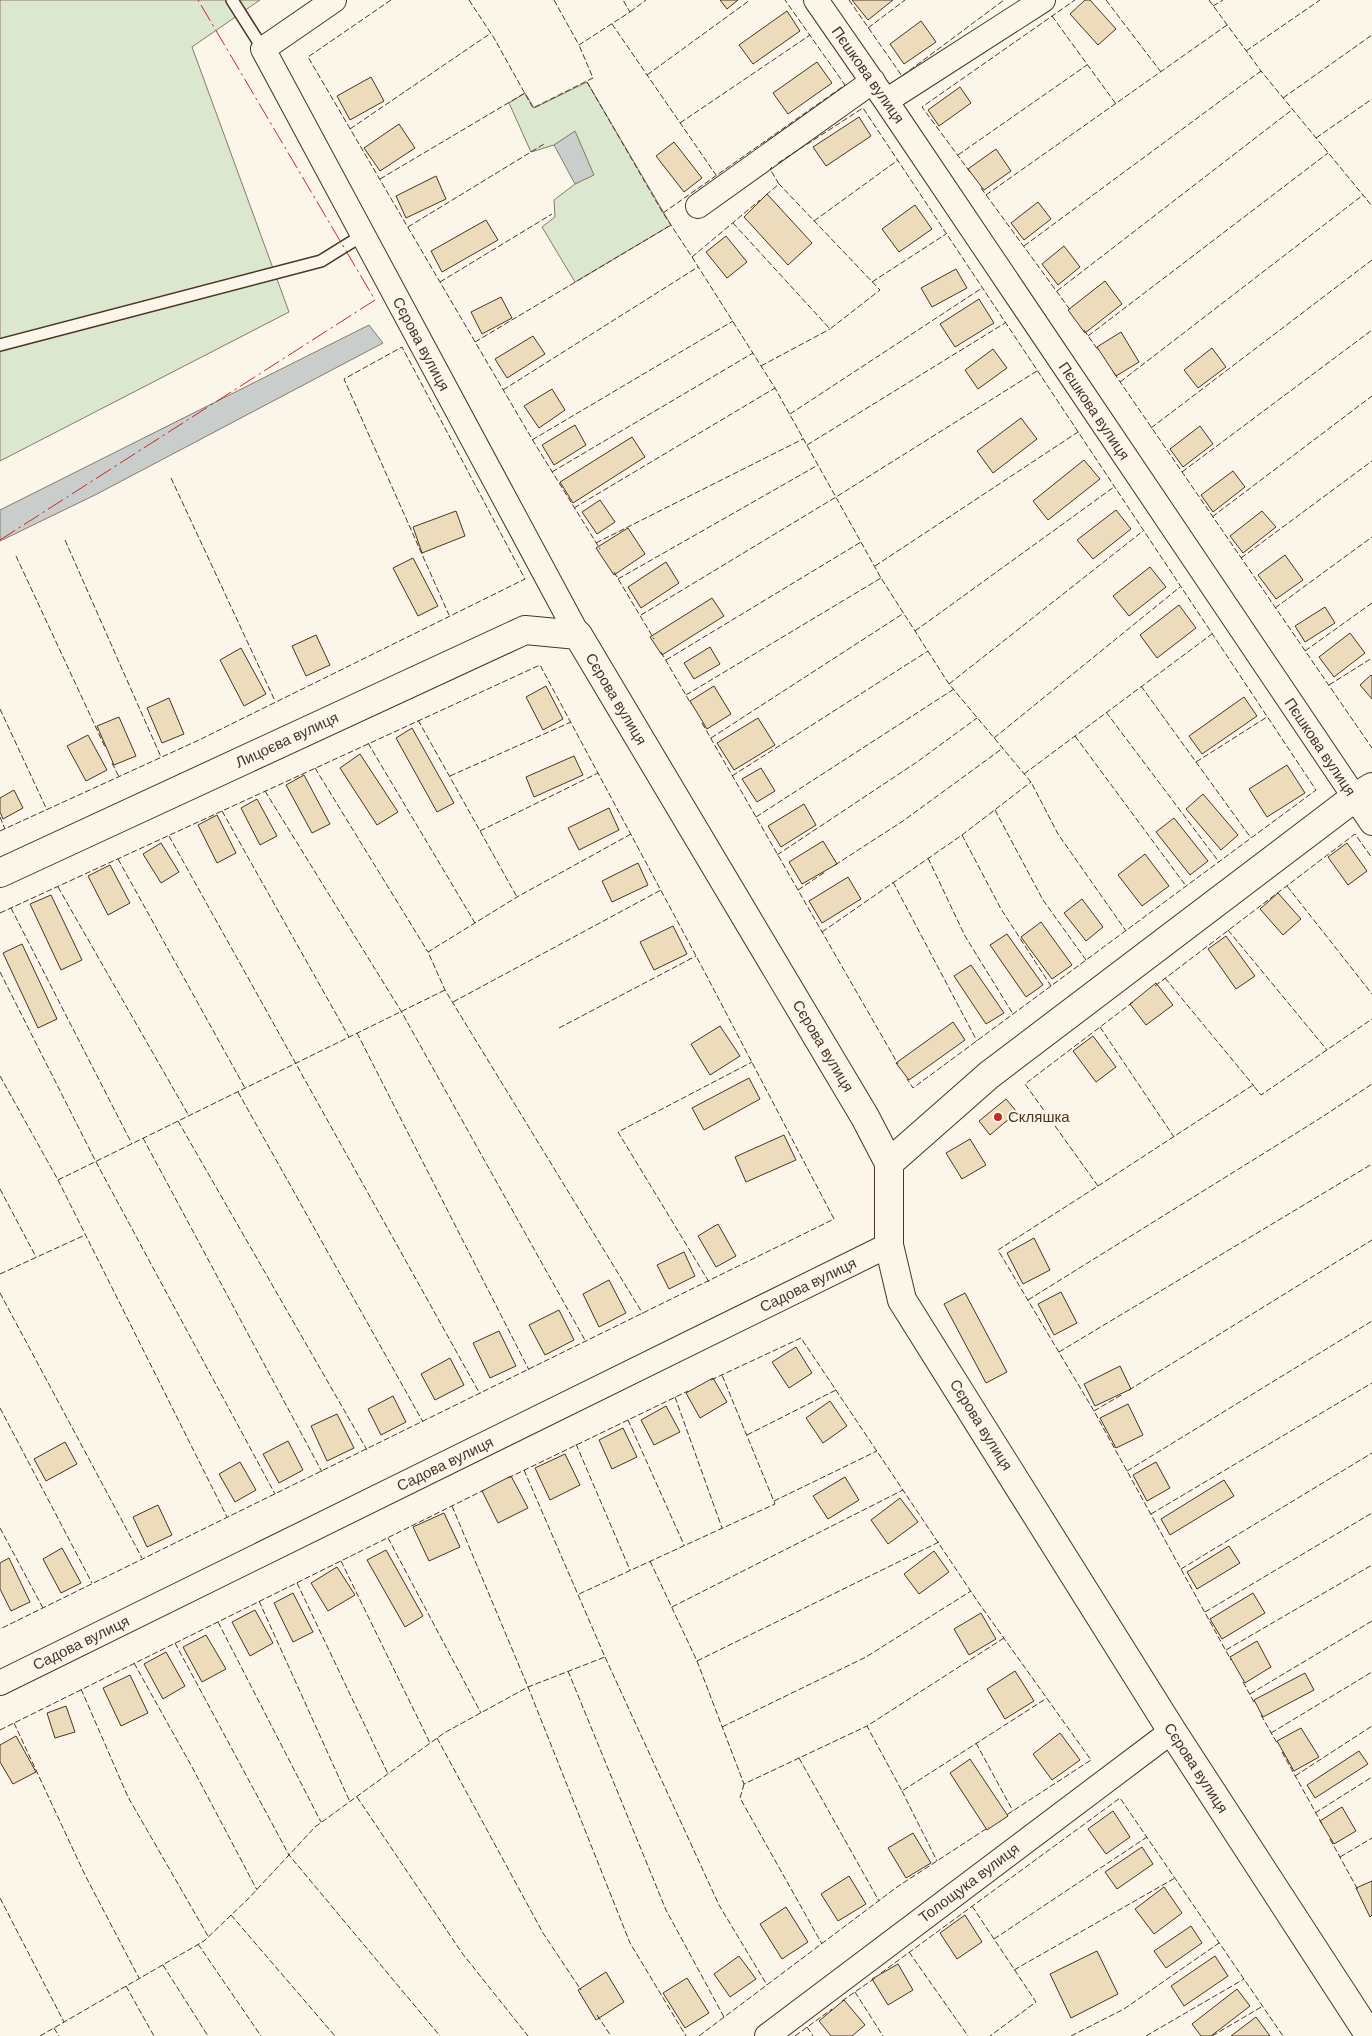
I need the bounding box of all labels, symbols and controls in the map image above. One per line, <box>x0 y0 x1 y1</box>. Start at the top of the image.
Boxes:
street label: Пєшкова вулиця <box>827 22 909 128</box>
street label: Сєрова вулиця <box>388 293 454 395</box>
street label: Пєшкова вулиця <box>1054 358 1134 464</box>
street label: Сєрова вулиця <box>581 649 651 749</box>
street label: Пєшкова вулиця <box>1280 694 1360 800</box>
street label: Лицоєва вулиця <box>232 707 342 773</box>
street label: Сєрова вулиця <box>788 996 858 1096</box>
place label: Скляшка <box>1008 1107 1070 1127</box>
marker: Скляшка <box>992 1111 1004 1123</box>
street label: Садова вулиця <box>756 1253 860 1317</box>
street label: Сєрова вулиця <box>945 1376 1017 1474</box>
street label: Садова вулиця <box>393 1432 497 1496</box>
street label: Садова вулиця <box>29 1611 133 1675</box>
street label: Сєрова вулиця <box>1159 1719 1233 1817</box>
street label: Толощука вулиця <box>915 1839 1023 1927</box>

